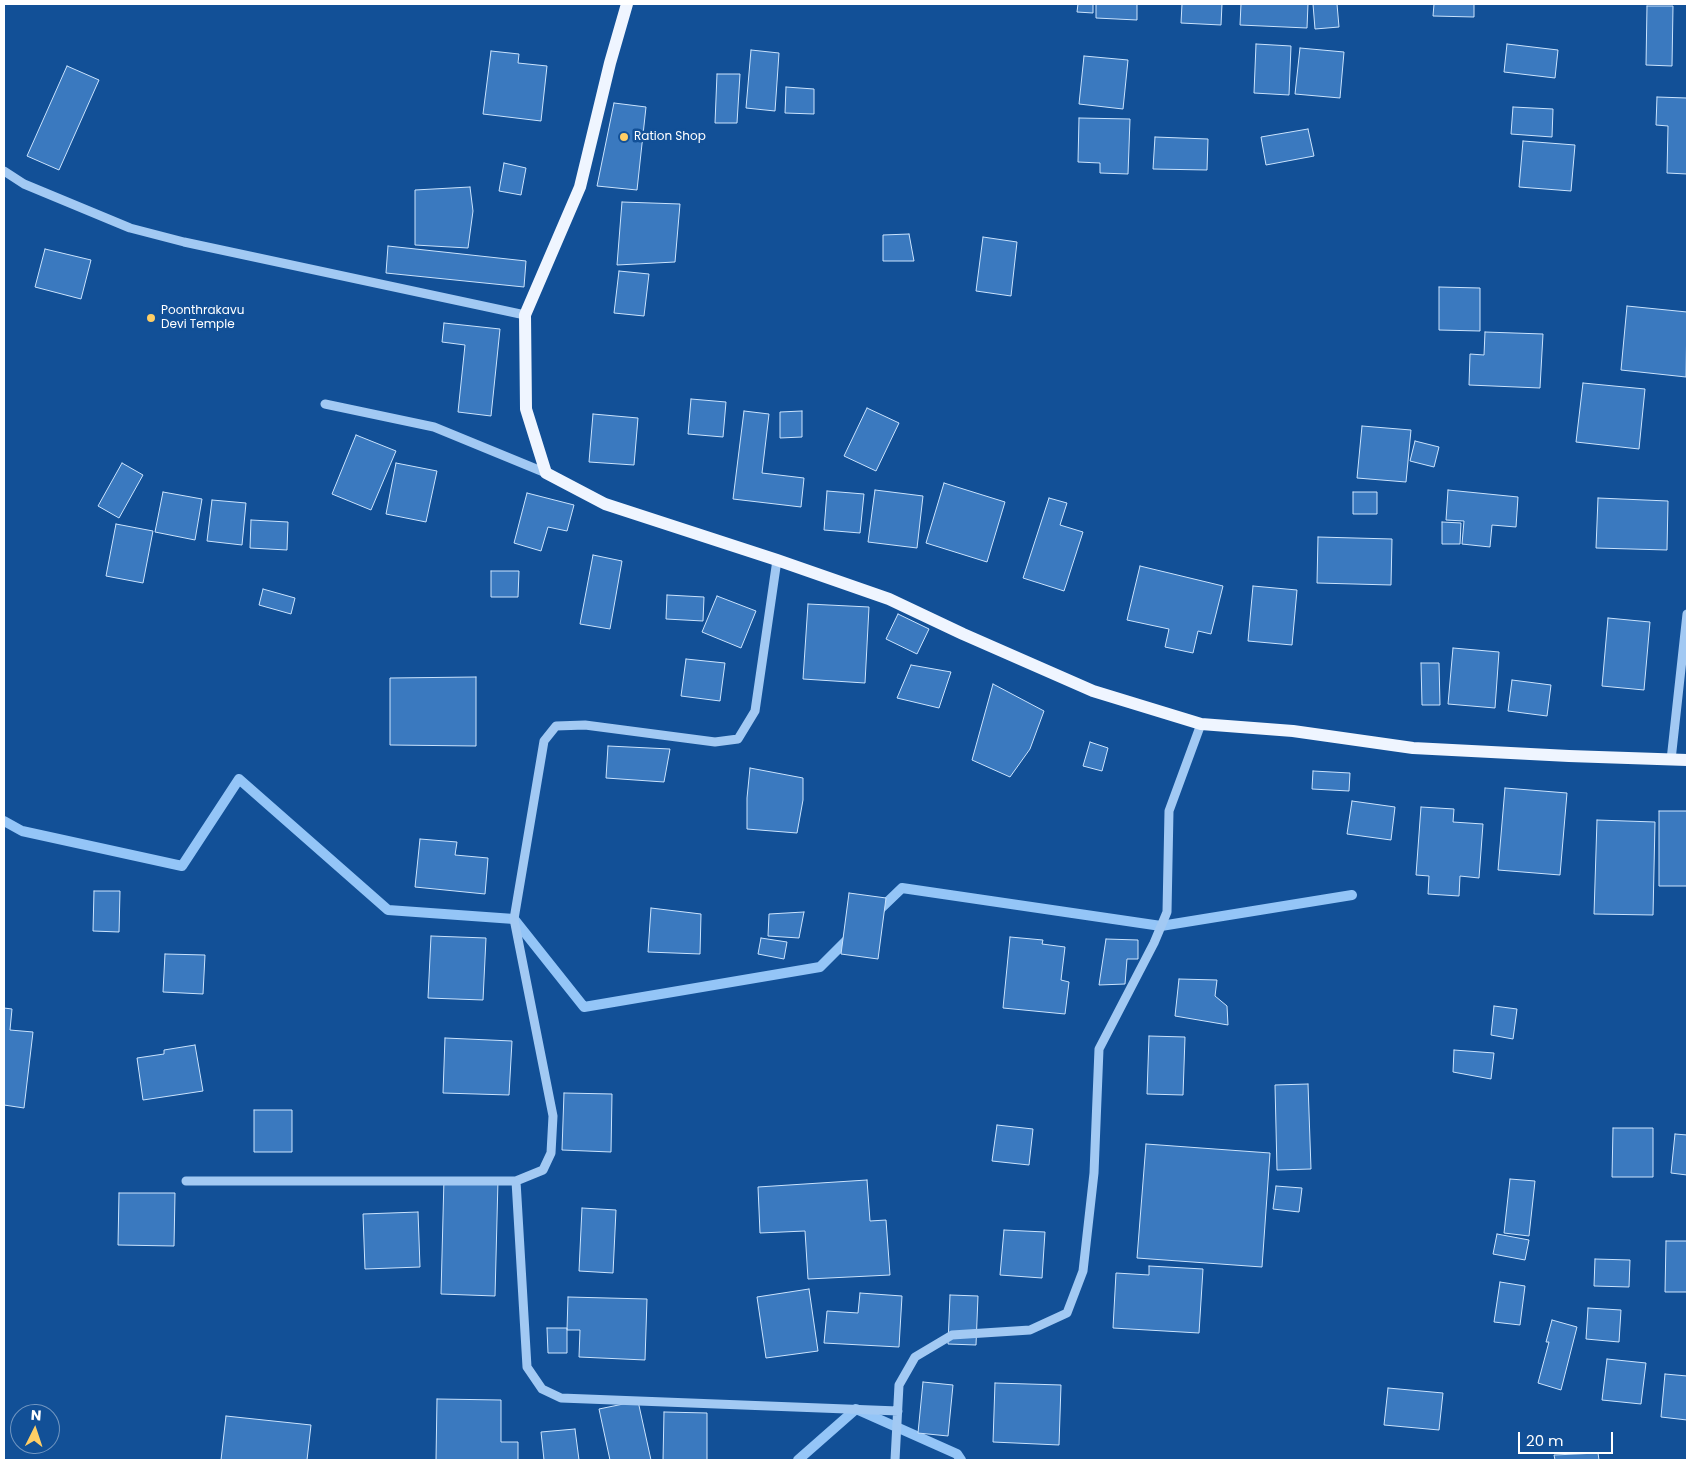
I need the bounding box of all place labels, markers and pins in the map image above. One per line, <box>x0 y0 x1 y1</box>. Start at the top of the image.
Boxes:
place label: Ration Shop <box>634 130 706 144</box>
marker: Ration Shop <box>618 131 630 143</box>
place label: Poonthrakavu Devi Temple <box>161 304 244 332</box>
marker: Poonthrakavu Devi Temple <box>145 312 157 324</box>

